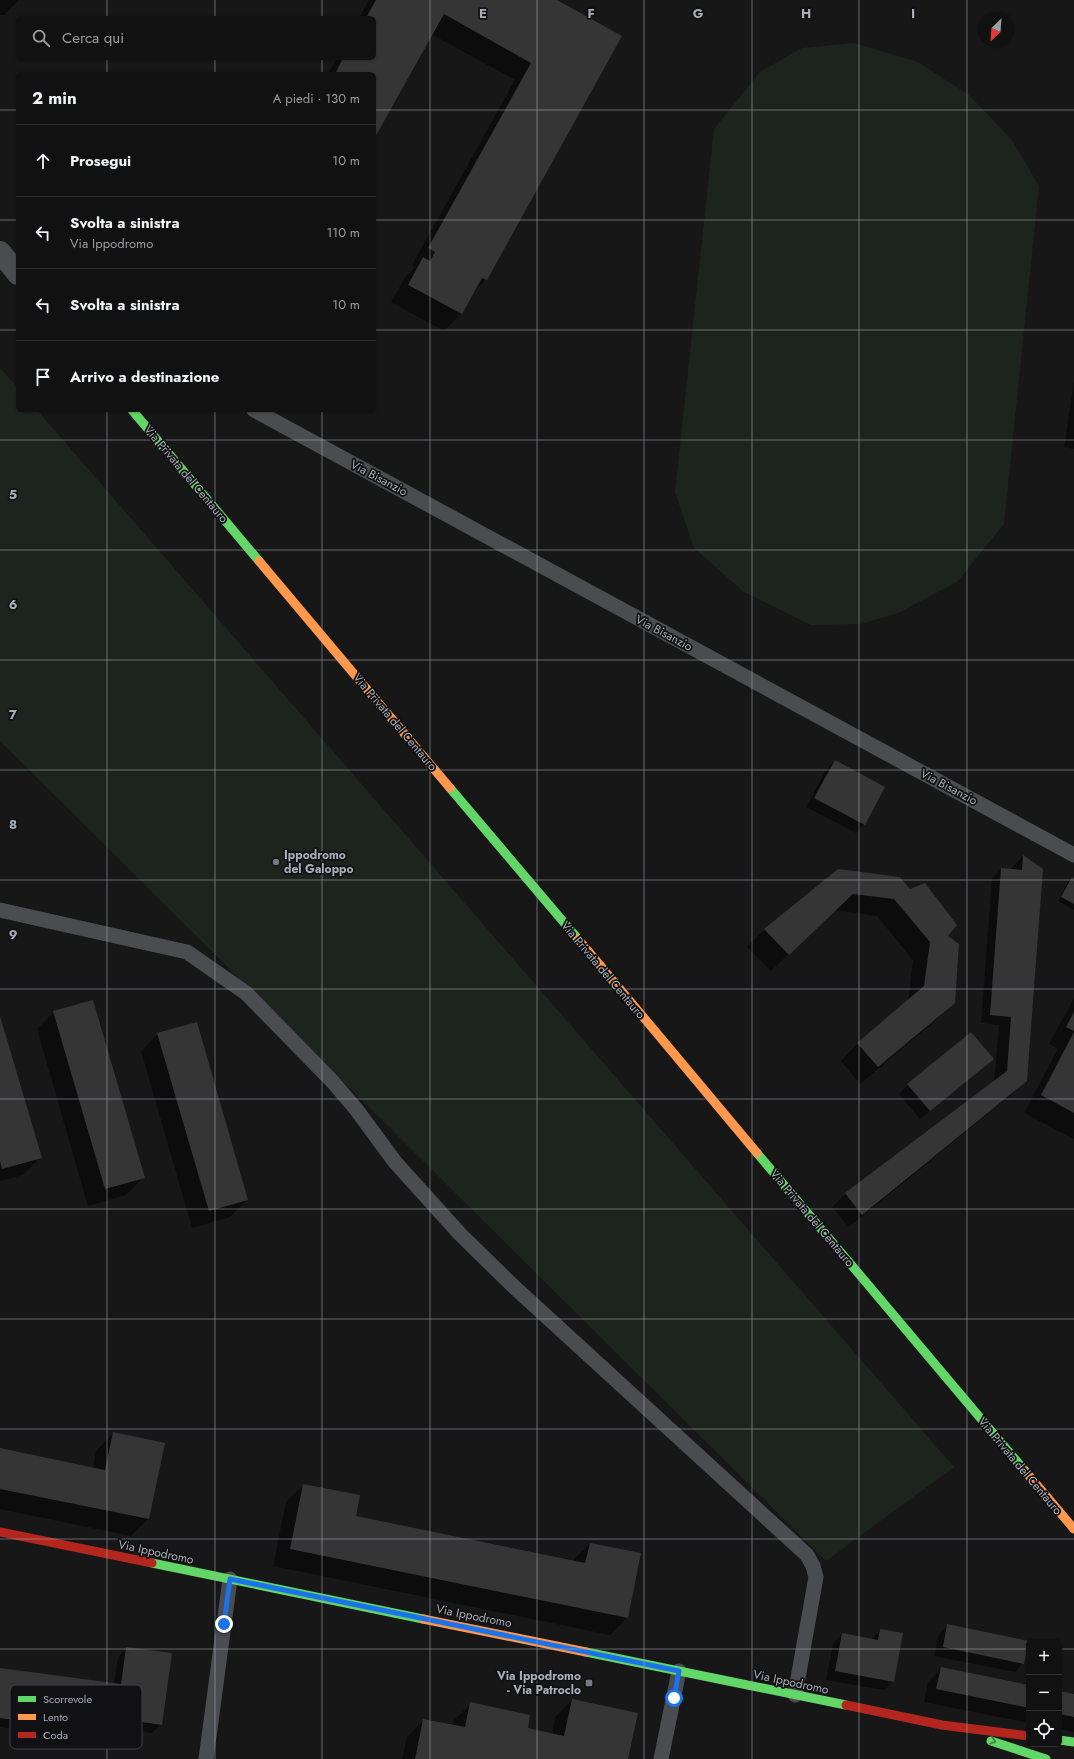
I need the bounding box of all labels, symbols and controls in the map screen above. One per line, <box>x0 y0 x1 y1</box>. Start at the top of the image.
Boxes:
text: E <box>479 4 487 23</box>
text: F <box>587 4 595 23</box>
text: G <box>693 4 704 23</box>
text: H <box>801 4 811 23</box>
text: I <box>911 4 915 23</box>
north arrow <box>978 12 1014 48</box>
search box <box>16 16 376 60</box>
icon: search <box>30 27 52 49</box>
text: Cerca qui <box>62 27 124 49</box>
text: 2 min <box>32 86 77 110</box>
text: A piedi · 130 m <box>273 89 360 108</box>
icon: ahead <box>32 150 54 172</box>
text: Prosegui <box>70 150 131 172</box>
text: 10 m <box>332 151 360 170</box>
text: Svolta a sinistra <box>70 212 180 234</box>
icon: left <box>32 222 54 244</box>
text: 110 m <box>326 223 360 242</box>
text: Via Ippodromo <box>70 234 153 253</box>
icon: left <box>32 294 54 316</box>
text: Svolta a sinistra <box>70 294 180 316</box>
text: 10 m <box>332 295 360 314</box>
icon: arrive <box>32 366 54 388</box>
text: Arrivo a destinazione <box>70 366 219 388</box>
street label: Via Privata del Centauro <box>140 421 233 527</box>
street label: Via Bisanzio <box>347 455 411 501</box>
text: 5 <box>9 485 17 504</box>
text: 6 <box>9 595 18 614</box>
street label: Via Bisanzio <box>632 610 696 656</box>
street label: Via Privata del Centauro <box>349 669 442 775</box>
text: 7 <box>9 705 17 724</box>
street label: Via Bisanzio <box>917 764 981 810</box>
text: 8 <box>9 815 17 834</box>
place label: Ippodromo del Galoppo <box>284 846 354 878</box>
marker: Ippodromo del Galoppo <box>271 857 281 867</box>
street label: Via Privata del Centauro <box>557 917 650 1023</box>
text: 9 <box>9 925 18 944</box>
street label: Via Privata del Centauro <box>766 1165 859 1271</box>
street label: Via Privata del Centauro <box>974 1413 1067 1519</box>
street label: Via Ippodromo <box>117 1535 196 1569</box>
street label: Via Ippodromo <box>435 1600 514 1632</box>
route end <box>215 1615 233 1633</box>
map controls <box>1026 1639 1062 1747</box>
button: + <box>1026 1639 1062 1675</box>
street label: Via Ippodromo <box>752 1665 831 1699</box>
place label: Via Ippodromo - Via Patroclo <box>496 1667 581 1699</box>
button: − <box>1026 1675 1062 1711</box>
marker: Via Ippodromo - Via Patroclo <box>584 1678 594 1688</box>
legend <box>10 1685 142 1749</box>
route start <box>665 1689 683 1707</box>
text: Scorrevole <box>43 1691 92 1707</box>
text: Lento <box>43 1709 68 1725</box>
button: locate <box>1026 1711 1062 1747</box>
text: Coda <box>43 1727 68 1743</box>
one-way arrow <box>989 1737 996 1745</box>

